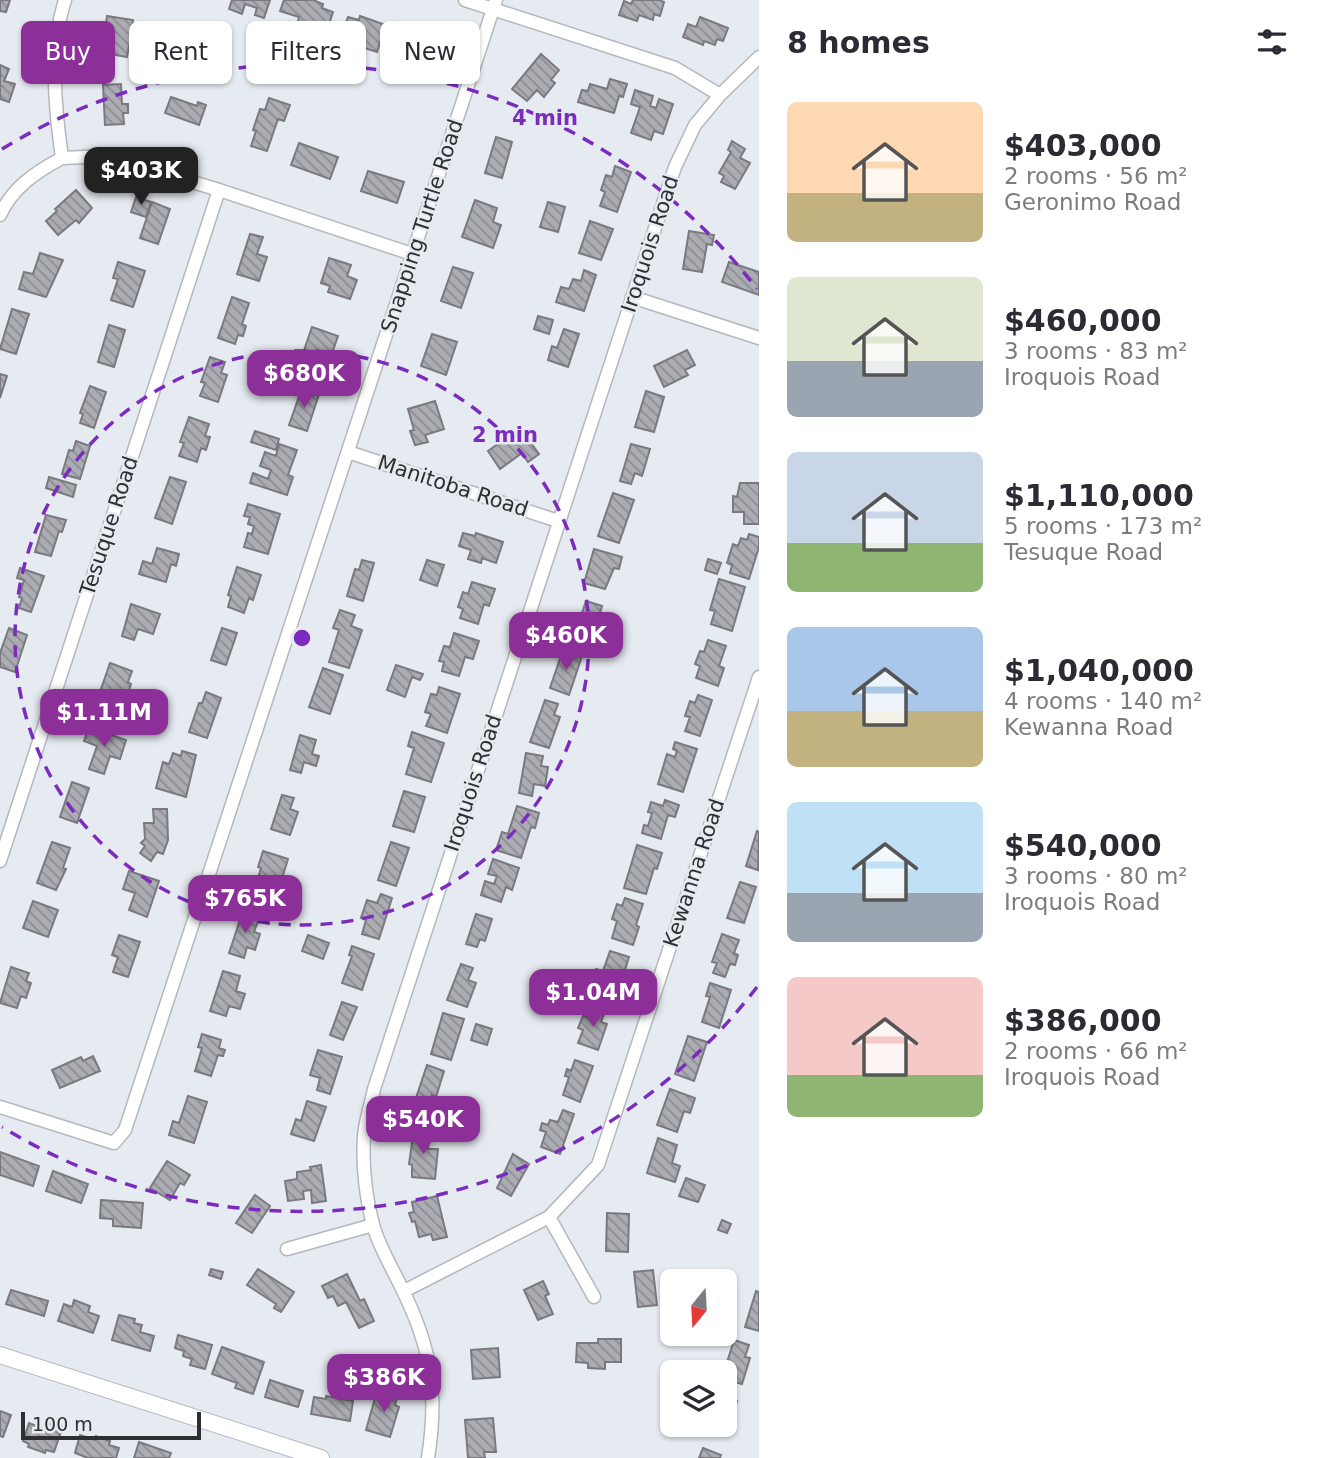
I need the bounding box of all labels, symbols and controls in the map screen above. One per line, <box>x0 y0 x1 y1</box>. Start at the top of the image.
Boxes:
chip: Buy <box>21 21 115 84</box>
chip: Rent <box>129 21 232 84</box>
chip: Filters <box>246 21 366 84</box>
chip: New <box>380 21 480 84</box>
icon: filters <box>1253 23 1291 61</box>
text: 8 homes <box>787 25 930 60</box>
text: 4 min <box>512 106 578 130</box>
street label: Snapping Turtle Road <box>376 116 468 336</box>
text: $403,000 <box>1004 128 1162 163</box>
icon: home <box>843 130 927 214</box>
pin: $403K <box>92 148 190 207</box>
text: $403K <box>100 157 182 183</box>
text: 2 rooms · 56 m² <box>1004 163 1188 189</box>
street label: Iroquois Road <box>617 172 683 316</box>
text: Geronimo Road <box>1004 189 1181 215</box>
text: $460,000 <box>1004 303 1162 338</box>
icon: home <box>843 305 927 389</box>
text: 3 rooms · 83 m² <box>1004 338 1188 364</box>
pin: $680K <box>255 350 353 410</box>
text: $680K <box>263 360 345 386</box>
text: Iroquois Road <box>1004 364 1160 390</box>
text: 2 min <box>472 423 538 447</box>
street label: Manitoba Road <box>375 450 531 522</box>
street label: Tesuque Road <box>75 453 143 600</box>
text: $1,110,000 <box>1004 478 1194 513</box>
icon: home <box>843 480 927 564</box>
text: 5 rooms · 173 m² <box>1004 513 1202 539</box>
text: Tesuque Road <box>1004 539 1163 565</box>
pin: $460K <box>517 612 615 672</box>
text: $460K <box>525 622 607 648</box>
centre of rings <box>290 626 314 650</box>
text: $1,040,000 <box>1004 653 1194 688</box>
icon: home <box>843 655 927 739</box>
text: 4 rooms · 140 m² <box>1004 688 1202 714</box>
pin: $1.11M <box>47 690 161 749</box>
text: $1.11M <box>56 699 152 725</box>
street label: Iroquois Road <box>440 711 506 855</box>
text: Kewanna Road <box>1004 714 1173 740</box>
street label: Kewanna Road <box>659 796 729 950</box>
text: $540,000 <box>1004 828 1162 863</box>
icon: home <box>843 830 927 914</box>
text: 3 rooms · 80 m² <box>1004 863 1188 889</box>
pin: $765K <box>196 876 294 935</box>
text: $765K <box>204 885 286 911</box>
text: Iroquois Road <box>1004 889 1160 915</box>
pin: $1.04M <box>536 970 650 1029</box>
text: $1.04M <box>545 979 641 1005</box>
text: $386,000 <box>1004 1003 1162 1038</box>
icon: home <box>843 1005 927 1089</box>
text: 2 rooms · 66 m² <box>1004 1038 1188 1064</box>
text: Iroquois Road <box>1004 1064 1160 1090</box>
pin: $540K <box>374 1096 472 1156</box>
text: $540K <box>382 1106 464 1132</box>
north arrow <box>660 1269 737 1346</box>
map controls <box>660 1269 737 1437</box>
pin: $386K <box>335 1354 433 1414</box>
button: layers <box>660 1360 737 1437</box>
text: $386K <box>343 1364 425 1390</box>
scale bar <box>21 1409 201 1441</box>
text: 100 m <box>32 1413 93 1435</box>

